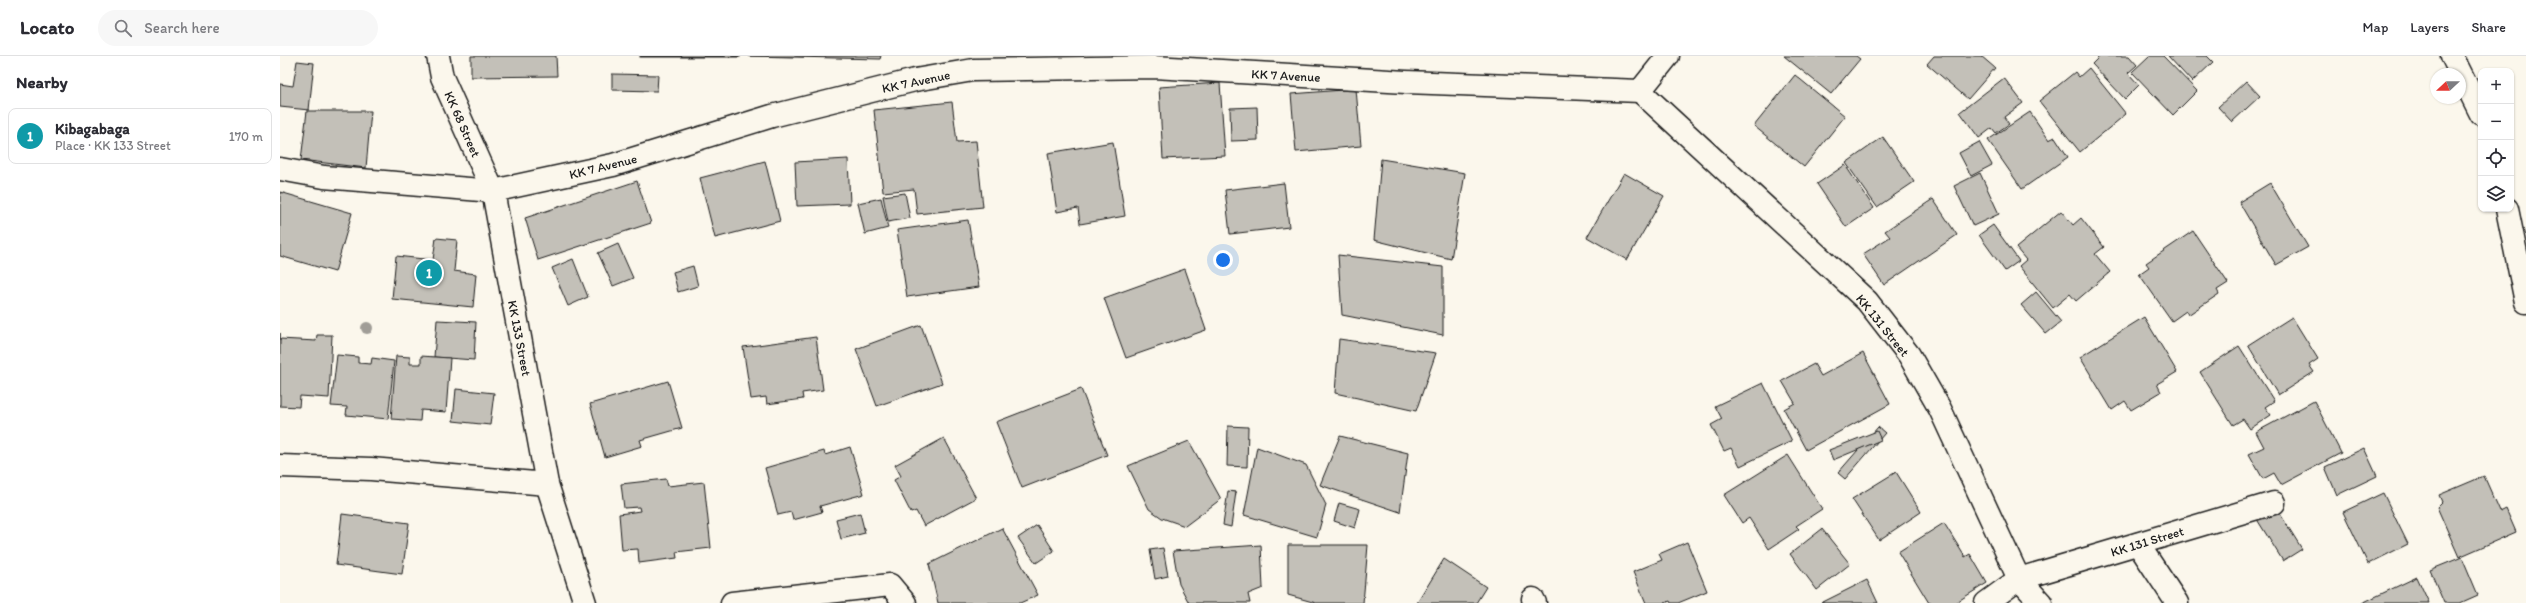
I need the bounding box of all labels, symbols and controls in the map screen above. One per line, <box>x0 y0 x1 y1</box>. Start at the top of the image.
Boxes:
search box <box>98 10 378 46</box>
text: Locato <box>20 16 74 39</box>
icon: search <box>112 17 134 39</box>
text: Search here <box>144 19 220 37</box>
text: Map <box>2363 19 2388 36</box>
text: Layers <box>2410 19 2449 36</box>
text: Share <box>2471 19 2506 36</box>
street label: KK 7 Avenue <box>1251 66 1321 85</box>
street label: KK 7 Avenue <box>881 67 952 96</box>
north arrow <box>2430 68 2466 104</box>
map controls <box>2478 68 2514 212</box>
button: + <box>2478 68 2514 104</box>
text: Nearby <box>16 72 68 92</box>
street label: KK 68 Street <box>441 89 484 160</box>
button: − <box>2478 104 2514 140</box>
text: Kibagabaga <box>55 120 130 138</box>
text: 1 <box>27 129 33 144</box>
text: 170 m <box>229 129 263 144</box>
text: Place · KK 133 Street <box>55 138 171 153</box>
button: locate <box>2478 140 2514 176</box>
street label: KK 7 Avenue <box>568 151 639 182</box>
button: layers <box>2478 176 2514 212</box>
your location <box>1213 250 1233 270</box>
pin: 1 <box>416 258 442 288</box>
street label: KK 131 Street <box>1853 291 1912 360</box>
street label: KK 133 Street <box>505 299 534 377</box>
street label: KK 131 Street <box>2109 523 2186 560</box>

